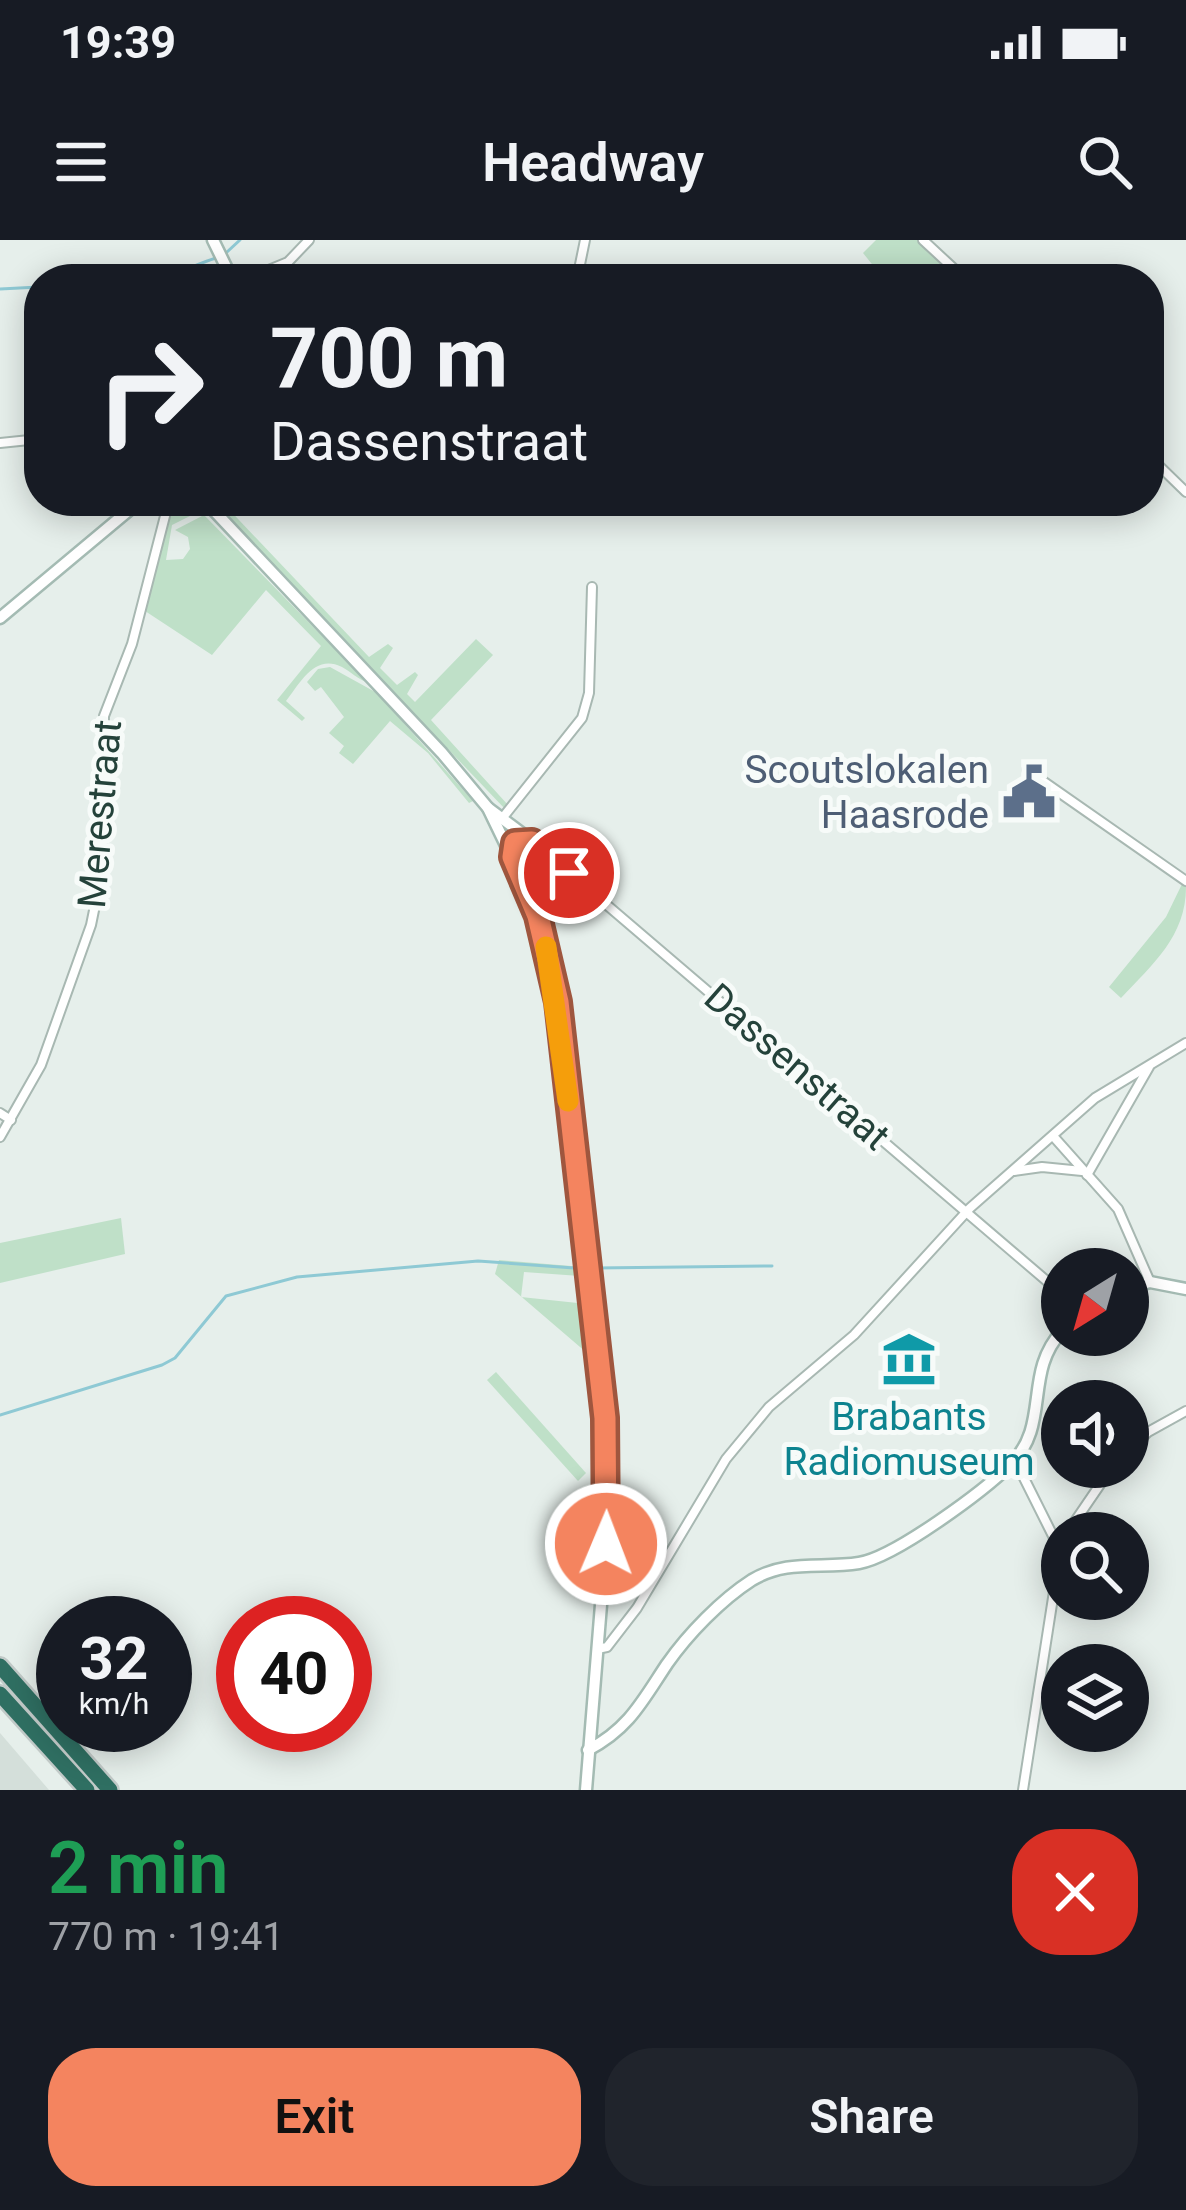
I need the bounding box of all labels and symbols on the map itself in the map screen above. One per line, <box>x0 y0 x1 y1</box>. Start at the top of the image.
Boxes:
street label: Merestraat <box>69 718 131 910</box>
place label: Scoutslokalen Haasrode <box>744 747 989 838</box>
public building icon: Scoutslokalen Haasrode <box>1000 763 1058 821</box>
pin <box>518 822 620 924</box>
street label: Dassenstraat <box>695 974 899 1160</box>
north arrow <box>1041 1248 1149 1356</box>
museum icon: Brabants Radiomuseum <box>880 1330 938 1388</box>
place label: Brabants Radiomuseum <box>783 1394 1035 1485</box>
position arrow <box>543 1481 669 1607</box>
speed limit sign: 40 <box>216 1596 372 1752</box>

